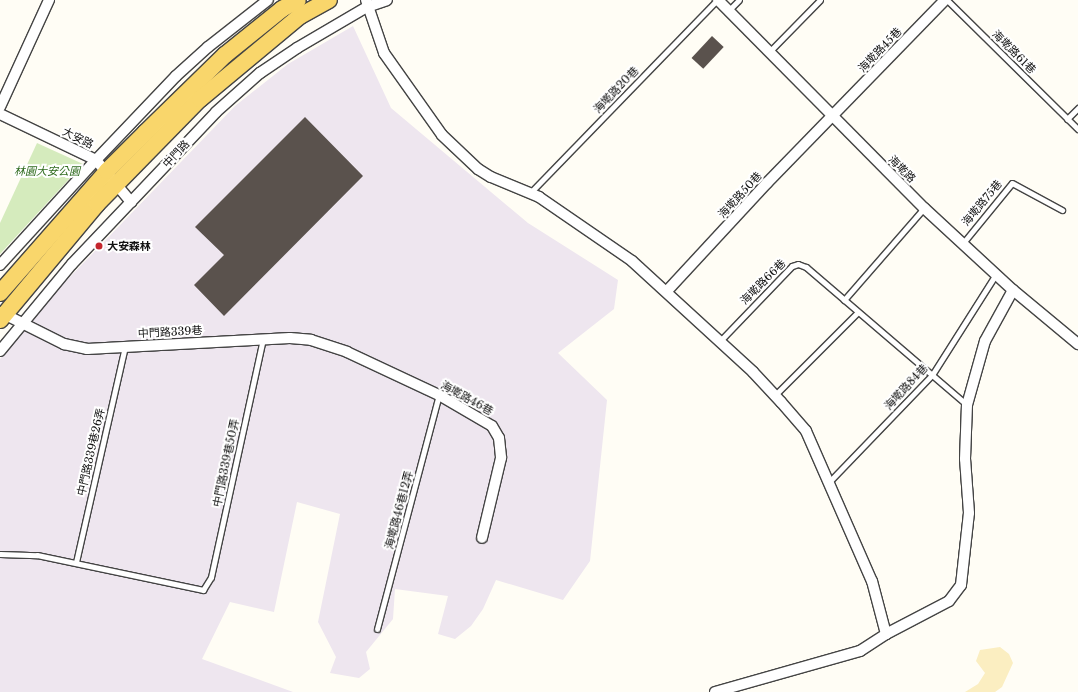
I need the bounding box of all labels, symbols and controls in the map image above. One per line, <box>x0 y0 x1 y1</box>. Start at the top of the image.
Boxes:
street label: 海墘路45巷 <box>856 25 904 75</box>
street label: 海墘路61巷 <box>990 28 1038 76</box>
street label: 海墘路20巷 <box>591 64 641 116</box>
street label: 大安路 <box>60 125 96 151</box>
street label: 中門路 <box>160 137 192 171</box>
street label: 海墘路 <box>886 153 918 185</box>
park label: 林園大安公園 <box>14 164 80 178</box>
street label: 海墘路50巷 <box>715 169 765 221</box>
street label: 海墘路75巷 <box>959 177 1005 229</box>
place label: 大安森林 <box>107 239 151 253</box>
marker: 大安森林 <box>94 241 104 251</box>
street label: 海墘路66巷 <box>738 257 788 307</box>
street label: 中門路339巷 <box>137 324 203 340</box>
street label: 海墘路84巷 <box>882 362 930 412</box>
street label: 海墘路46巷 <box>439 378 495 418</box>
street label: 中門路339巷26弄 <box>75 407 107 497</box>
street label: 中門路339巷50弄 <box>210 418 242 508</box>
street label: 海墘路46巷12弄 <box>382 470 416 550</box>

